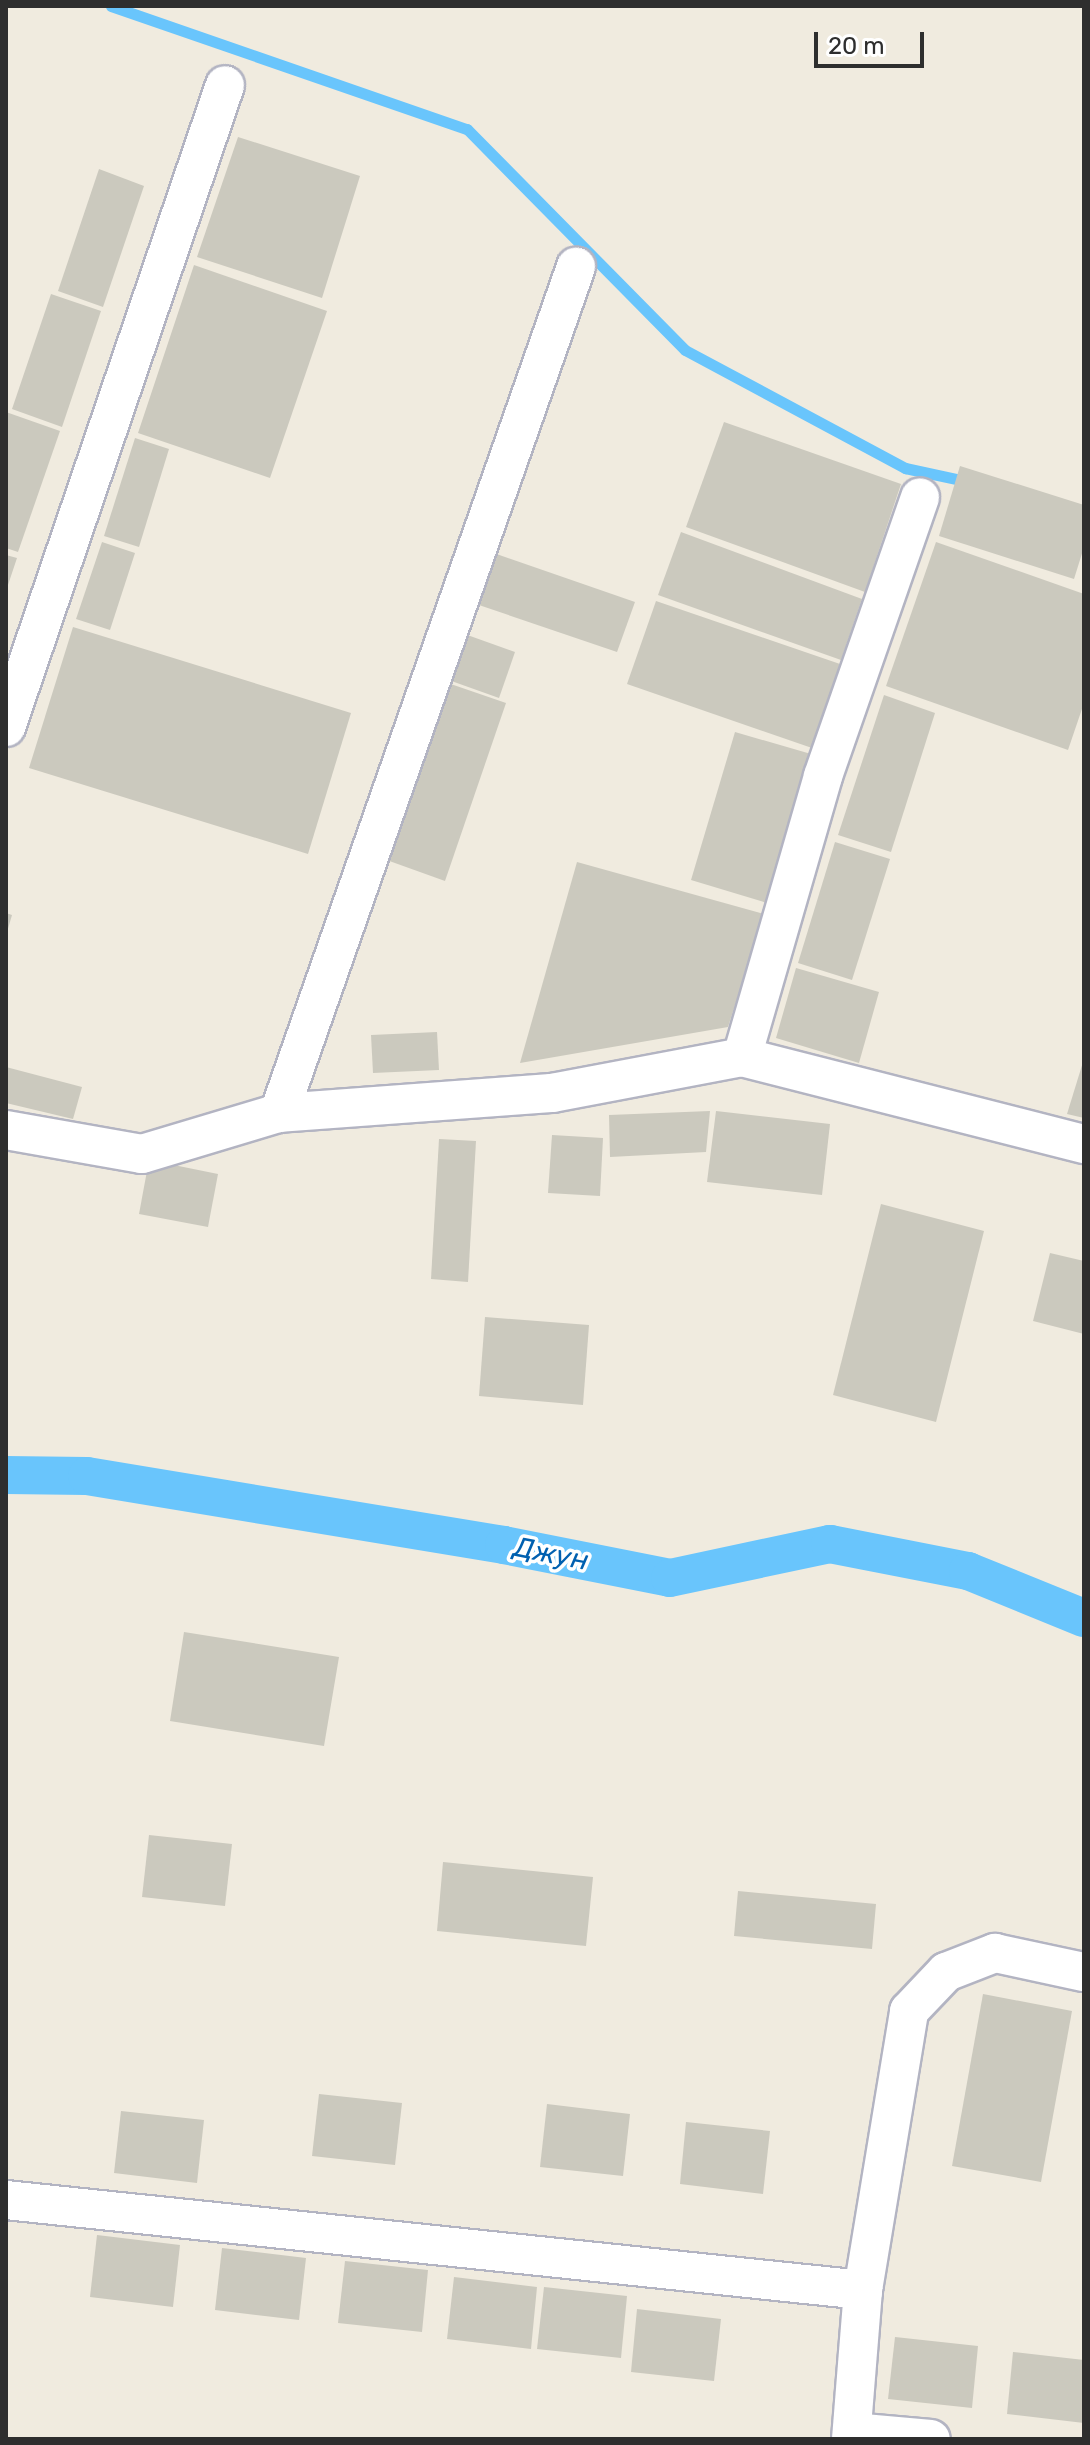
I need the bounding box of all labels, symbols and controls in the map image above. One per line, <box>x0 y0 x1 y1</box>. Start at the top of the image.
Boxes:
scale bar <box>818 16 928 66</box>
text: 20 m <box>828 32 885 60</box>
water label: Джун <box>511 1530 591 1578</box>

